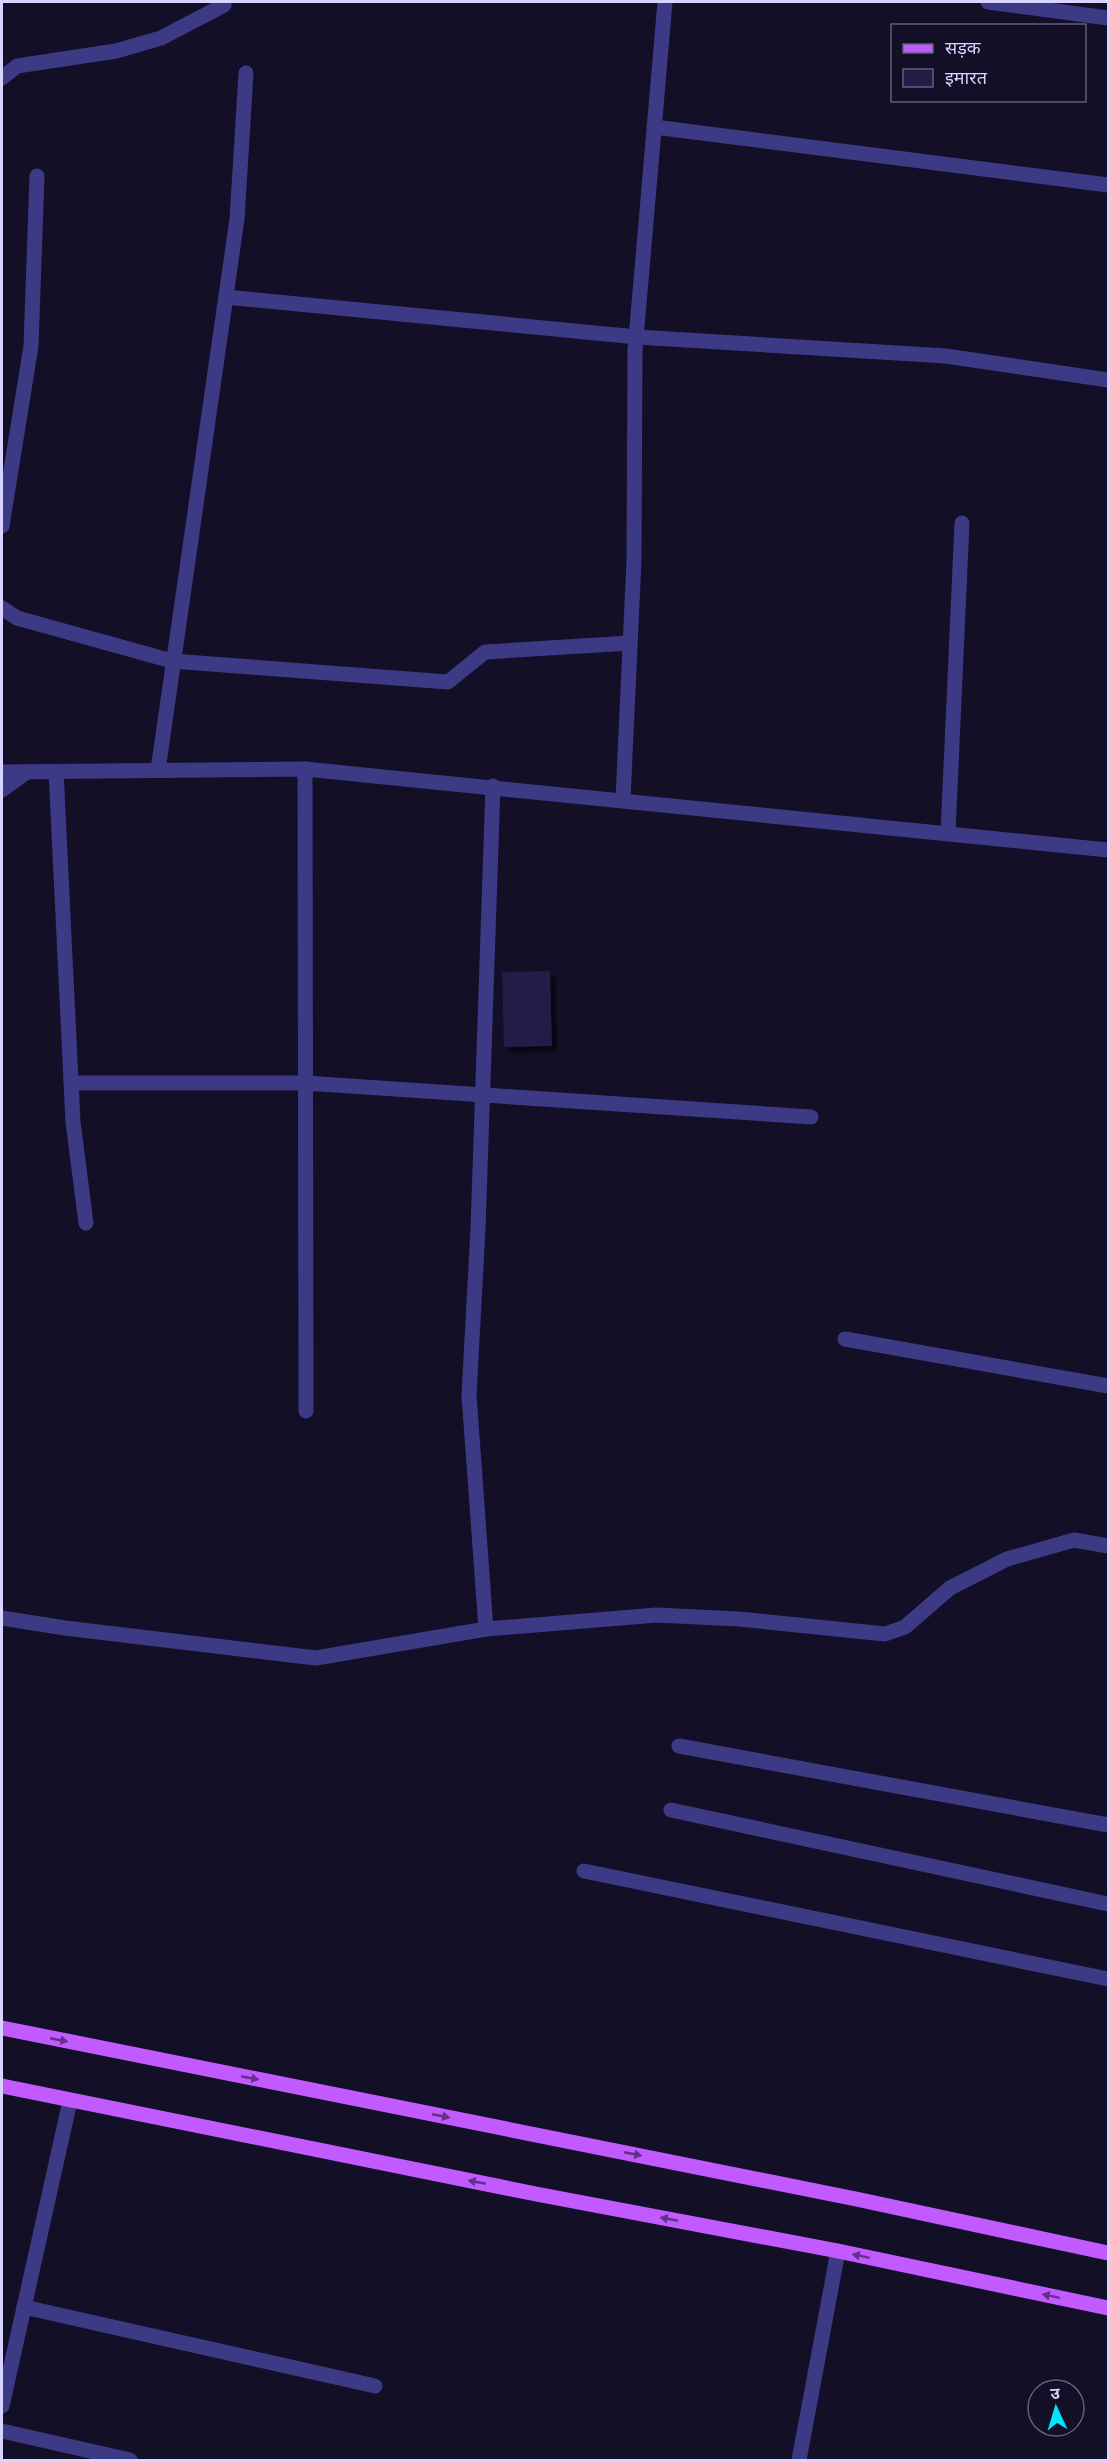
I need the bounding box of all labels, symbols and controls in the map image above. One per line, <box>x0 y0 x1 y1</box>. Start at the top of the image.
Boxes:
legend <box>891 24 1086 102</box>
text: सड़क <box>945 36 982 58</box>
text: इमारत <box>945 66 988 88</box>
one-way arrow <box>50 2036 69 2045</box>
one-way arrow <box>241 2074 260 2083</box>
one-way arrow <box>432 2112 451 2121</box>
one-way arrow <box>623 2150 642 2159</box>
one-way arrow <box>468 2177 487 2186</box>
one-way arrow <box>659 2214 678 2223</box>
one-way arrow <box>851 2251 870 2260</box>
one-way arrow <box>1042 2291 1061 2300</box>
north arrow <box>1026 2378 1086 2438</box>
text: उ <box>1050 2383 1061 2402</box>

